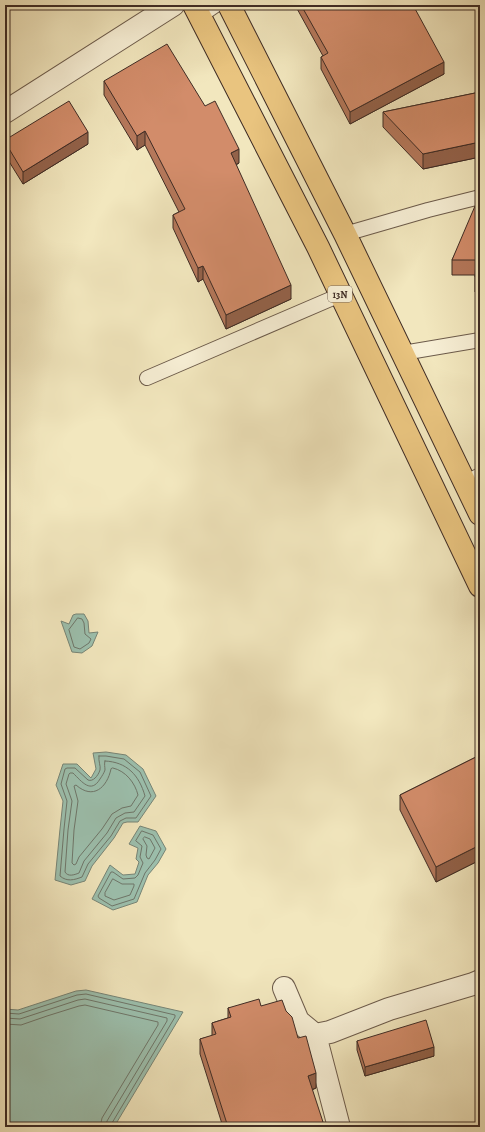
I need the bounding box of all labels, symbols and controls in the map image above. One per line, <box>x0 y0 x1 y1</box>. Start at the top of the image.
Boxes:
road number: 13N <box>328 286 352 302</box>

